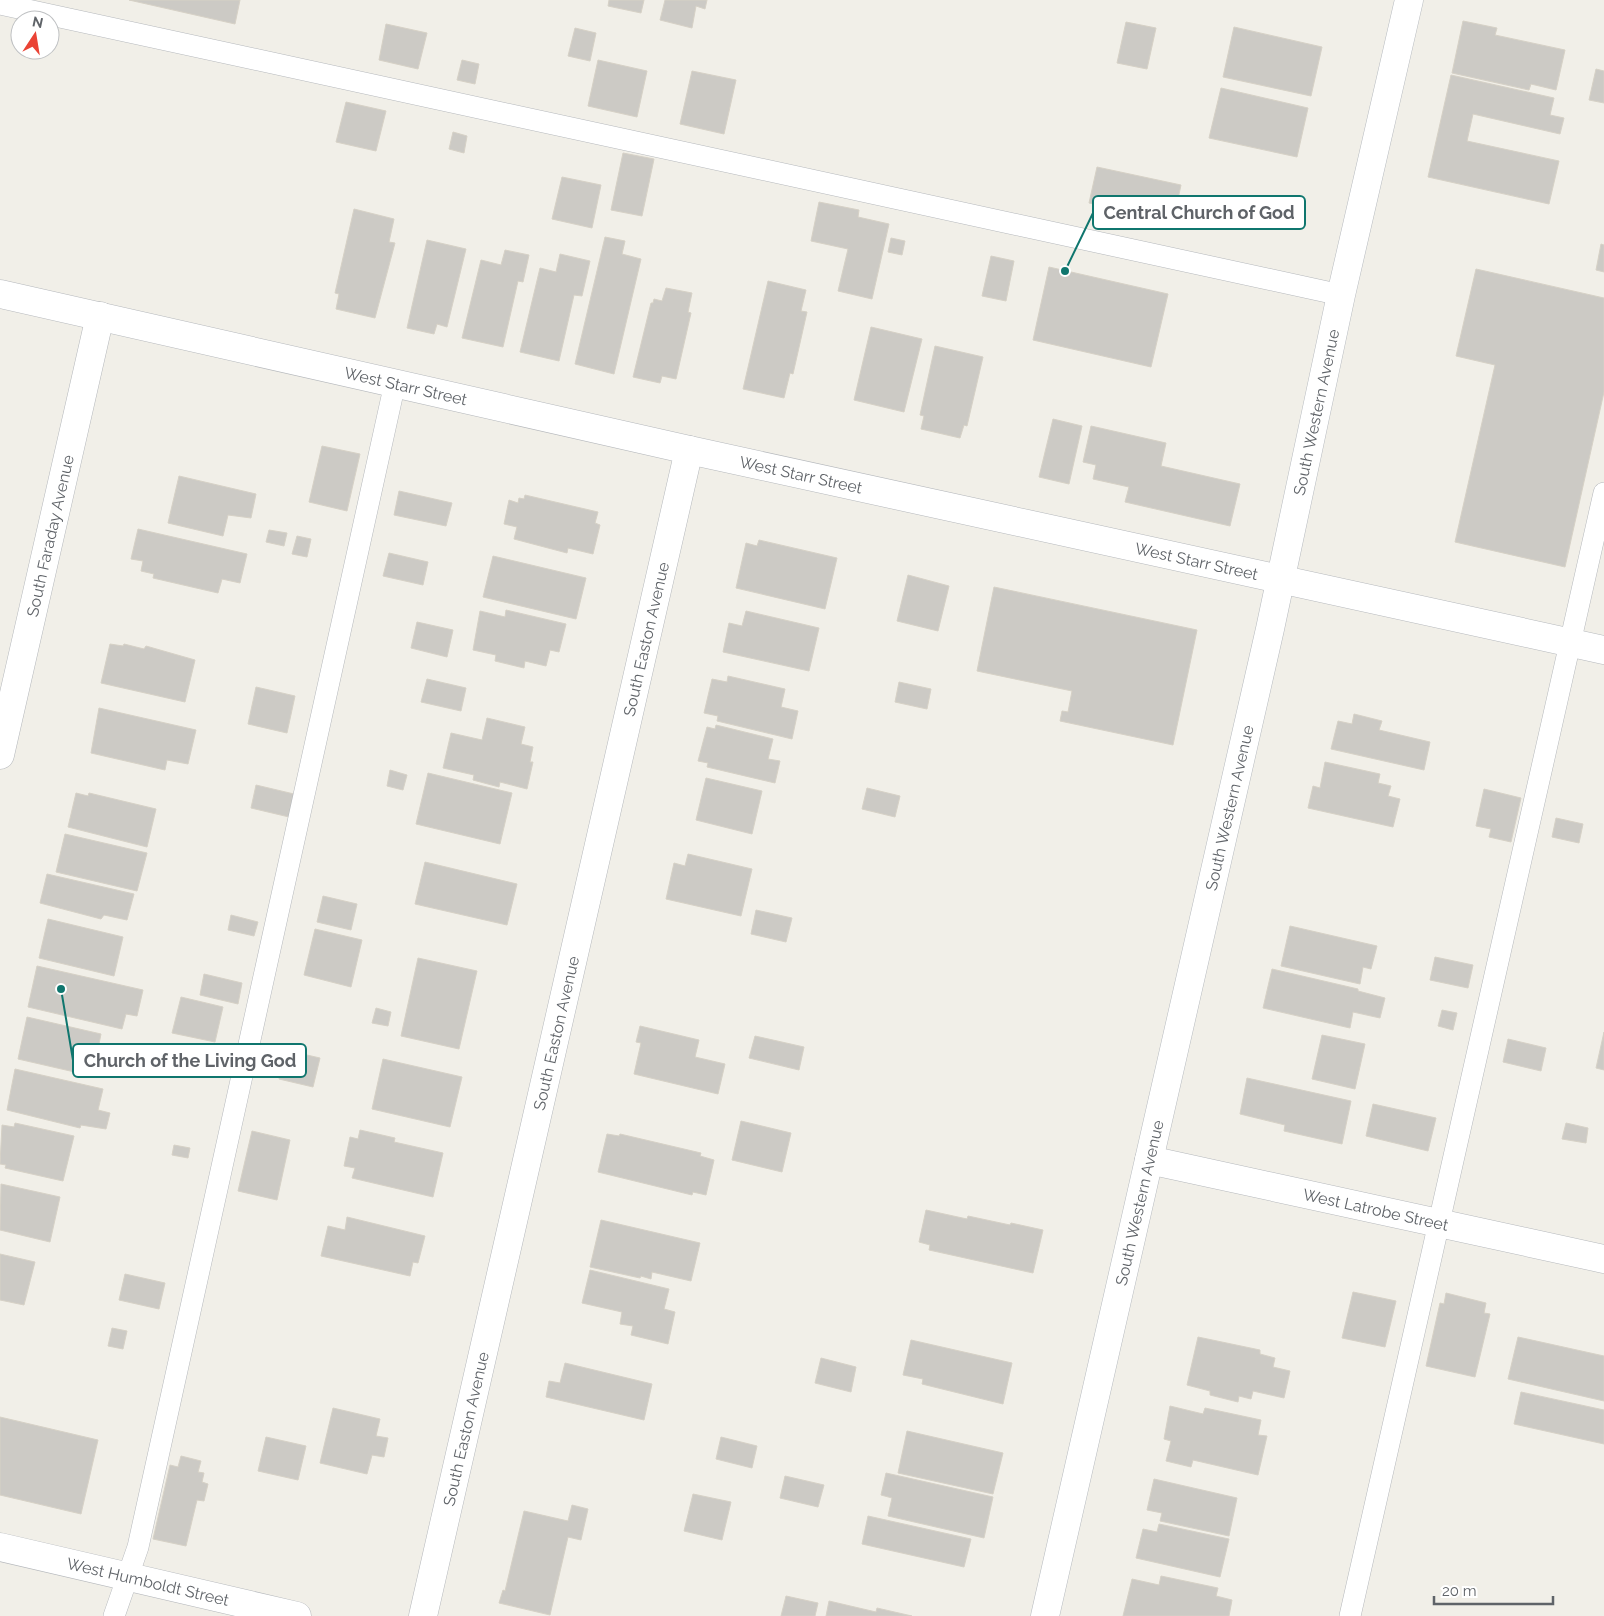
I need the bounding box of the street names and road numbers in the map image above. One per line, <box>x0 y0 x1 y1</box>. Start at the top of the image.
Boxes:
street label: South Western Avenue <box>1289 327 1343 497</box>
street label: West Starr Street <box>343 363 470 409</box>
street label: West Starr Street <box>738 452 865 497</box>
street label: South Faraday Avenue <box>22 453 78 618</box>
street label: West Starr Street <box>1133 538 1260 584</box>
street label: South Easton Avenue <box>619 560 673 718</box>
street label: South Western Avenue <box>1201 723 1257 892</box>
street label: South Easton Avenue <box>529 954 583 1112</box>
street label: South Western Avenue <box>1111 1118 1167 1287</box>
street label: West Latrobe Street <box>1301 1184 1451 1235</box>
street label: South Easton Avenue <box>439 1350 492 1508</box>
street label: West Humboldt Street <box>65 1553 232 1610</box>

